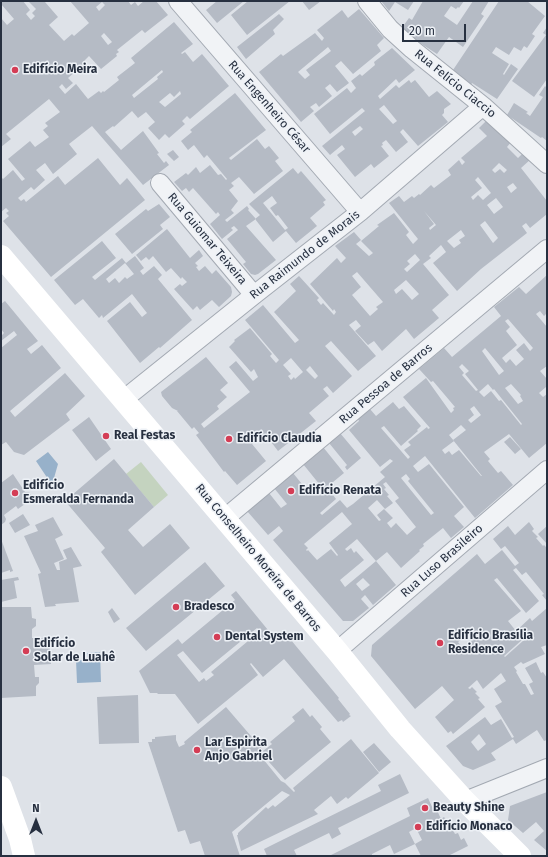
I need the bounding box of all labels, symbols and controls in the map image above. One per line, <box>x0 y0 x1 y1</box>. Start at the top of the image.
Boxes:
scale bar <box>404 16 468 42</box>
text: 20 m <box>409 24 435 38</box>
street label: Rua Felício Ciaccio <box>411 47 499 121</box>
street label: Rua Engenheiro César <box>225 58 313 156</box>
place label: Edifício Meira <box>23 63 97 77</box>
marker: Edifício Meira <box>10 65 20 75</box>
street label: Rua Guiomar Teixeira <box>164 190 250 288</box>
street label: Rua Raimundo de Morais <box>247 208 363 302</box>
street label: Rua Pessoa de Barros <box>337 341 435 427</box>
place label: Real Festas <box>114 429 175 443</box>
marker: Real Festas <box>101 431 111 441</box>
place label: Edifício Claudia <box>237 432 322 446</box>
marker: Edifício Claudia <box>224 434 234 444</box>
place label: Edifício Esmeralda Fernanda <box>23 479 134 507</box>
street label: Rua Conselheiro Moreira de Barros <box>192 481 324 635</box>
place label: Edifício Renata <box>299 484 381 498</box>
marker: Edifício Renata <box>286 486 296 496</box>
marker: Edifício Esmeralda Fernanda <box>10 488 20 498</box>
street label: Rua Luso Brasileiro <box>398 521 486 601</box>
place label: Bradesco <box>184 600 235 614</box>
marker: Bradesco <box>171 602 181 612</box>
place label: Edifício Brasília Residence <box>448 629 533 657</box>
place label: Dental System <box>225 630 304 644</box>
marker: Dental System <box>212 632 222 642</box>
place label: Edifício Solar de Luahê <box>34 637 115 665</box>
marker: Edifício Brasília Residence <box>435 638 445 648</box>
marker: Edifício Solar de Luahê <box>21 646 31 656</box>
place label: Lar Espirita Anjo Gabriel <box>205 736 272 764</box>
marker: Lar Espirita Anjo Gabriel <box>192 745 202 755</box>
north arrow <box>16 801 56 841</box>
place label: Beauty Shine <box>433 801 505 815</box>
text: N <box>32 802 40 815</box>
marker: Beauty Shine <box>420 803 430 813</box>
place label: Edifício Monaco <box>426 820 512 834</box>
marker: Edifício Monaco <box>413 822 423 832</box>

